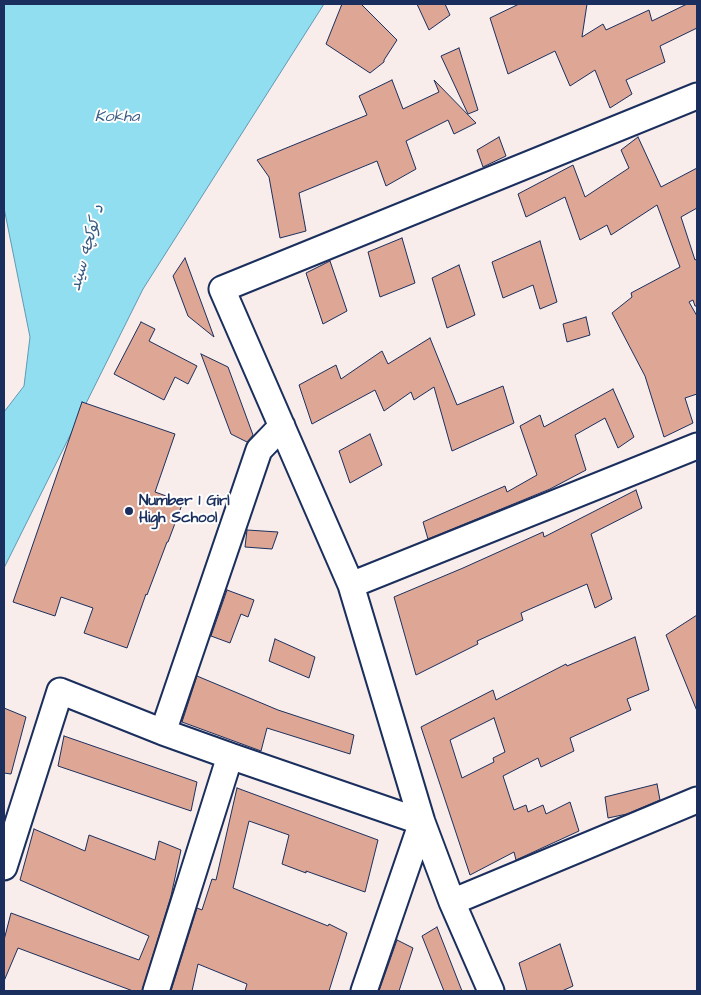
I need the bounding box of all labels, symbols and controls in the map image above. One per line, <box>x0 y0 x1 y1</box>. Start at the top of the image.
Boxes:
water label: Kokha <box>95 108 139 128</box>
water label: د کوکچه سیند <box>67 203 109 293</box>
place label: Number 1 Girl High School <box>139 493 230 528</box>
marker: Number 1 Girl High School <box>123 505 135 517</box>

